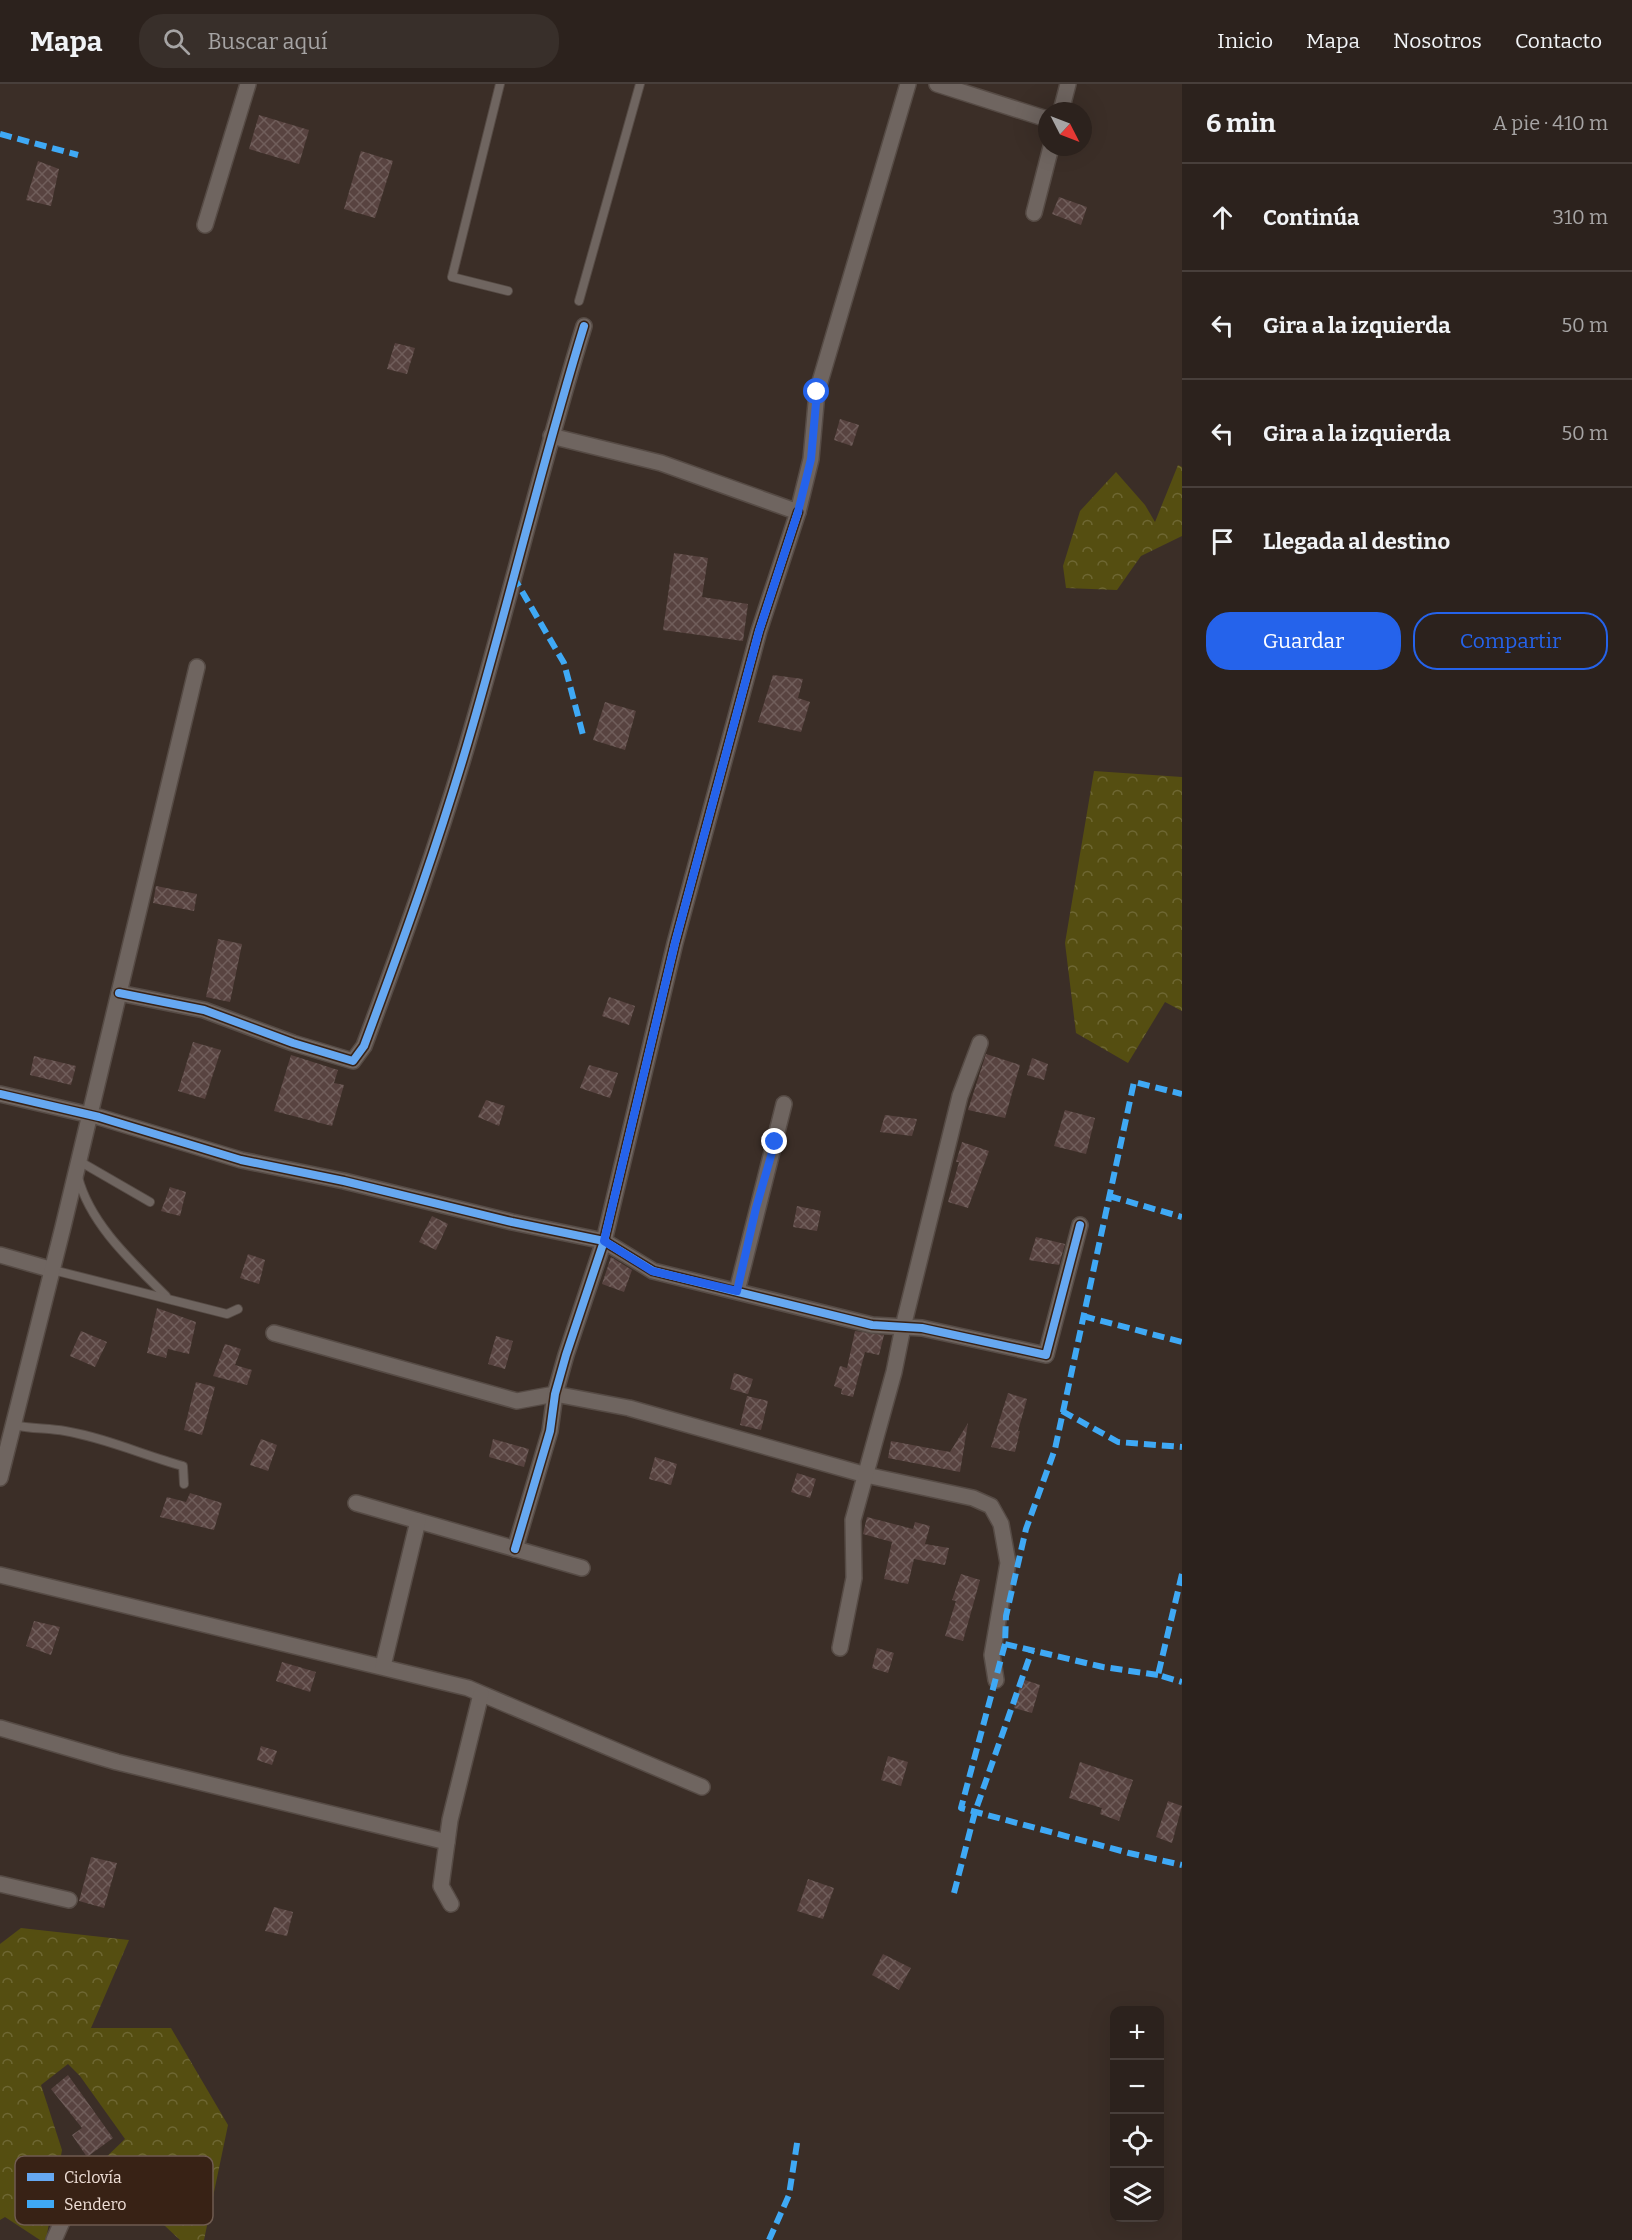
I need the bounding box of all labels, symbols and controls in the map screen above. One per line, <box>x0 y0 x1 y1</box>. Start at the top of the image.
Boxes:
search box <box>139 14 559 68</box>
text: Mapa <box>30 25 103 58</box>
icon: search <box>160 25 193 58</box>
text: Buscar aquí <box>208 28 327 55</box>
text: Inicio <box>1217 28 1273 54</box>
text: Mapa <box>1306 28 1360 54</box>
text: Nosotros <box>1393 28 1482 54</box>
text: Contacto <box>1515 28 1602 54</box>
north arrow <box>1038 102 1092 156</box>
text: 6 min <box>1206 108 1276 139</box>
text: A pie · 410 m <box>1493 111 1608 135</box>
icon: ahead <box>1206 201 1239 234</box>
text: Continúa <box>1263 204 1359 231</box>
text: 310 m <box>1553 205 1608 229</box>
icon: left <box>1206 309 1239 342</box>
text: Gira a la izquierda <box>1263 312 1451 339</box>
text: 50 m <box>1561 313 1608 337</box>
route start <box>803 378 829 404</box>
icon: left <box>1206 417 1239 450</box>
text: Gira a la izquierda <box>1263 420 1451 447</box>
text: 50 m <box>1561 421 1608 445</box>
icon: arrive <box>1206 525 1239 558</box>
text: Llegada al destino <box>1263 528 1450 555</box>
button: Guardar <box>1206 612 1401 670</box>
button: Compartir <box>1413 612 1608 670</box>
route end <box>761 1128 787 1154</box>
map controls <box>1110 2006 1164 2222</box>
button: + <box>1110 2006 1164 2060</box>
button: − <box>1110 2060 1164 2114</box>
button: locate <box>1110 2114 1164 2168</box>
legend <box>15 2156 213 2225</box>
text: Ciclovía <box>64 2168 122 2187</box>
button: layers <box>1110 2168 1164 2222</box>
text: Sendero <box>64 2195 126 2214</box>

